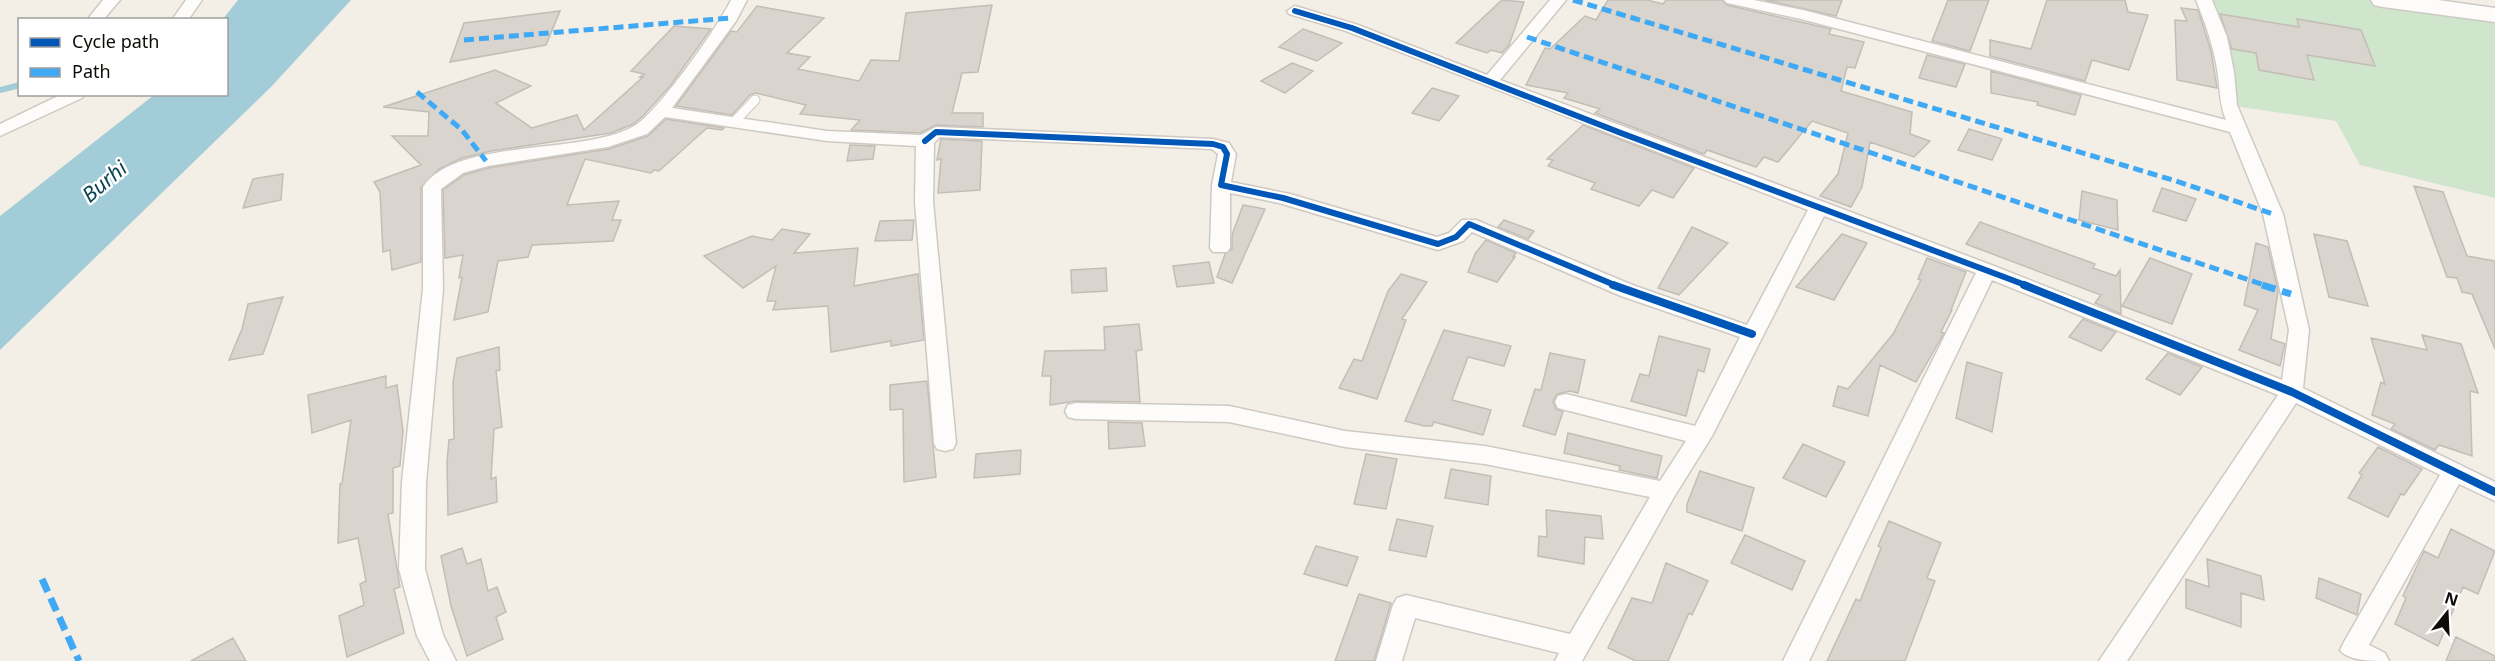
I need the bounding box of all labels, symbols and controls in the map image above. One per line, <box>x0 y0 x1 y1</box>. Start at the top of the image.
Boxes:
legend <box>18 18 228 96</box>
text: Cycle path <box>72 29 159 53</box>
text: Path <box>72 59 111 83</box>
water label: Burhi <box>76 154 133 208</box>
north arrow <box>2417 583 2477 643</box>
text: N <box>2442 586 2461 611</box>

